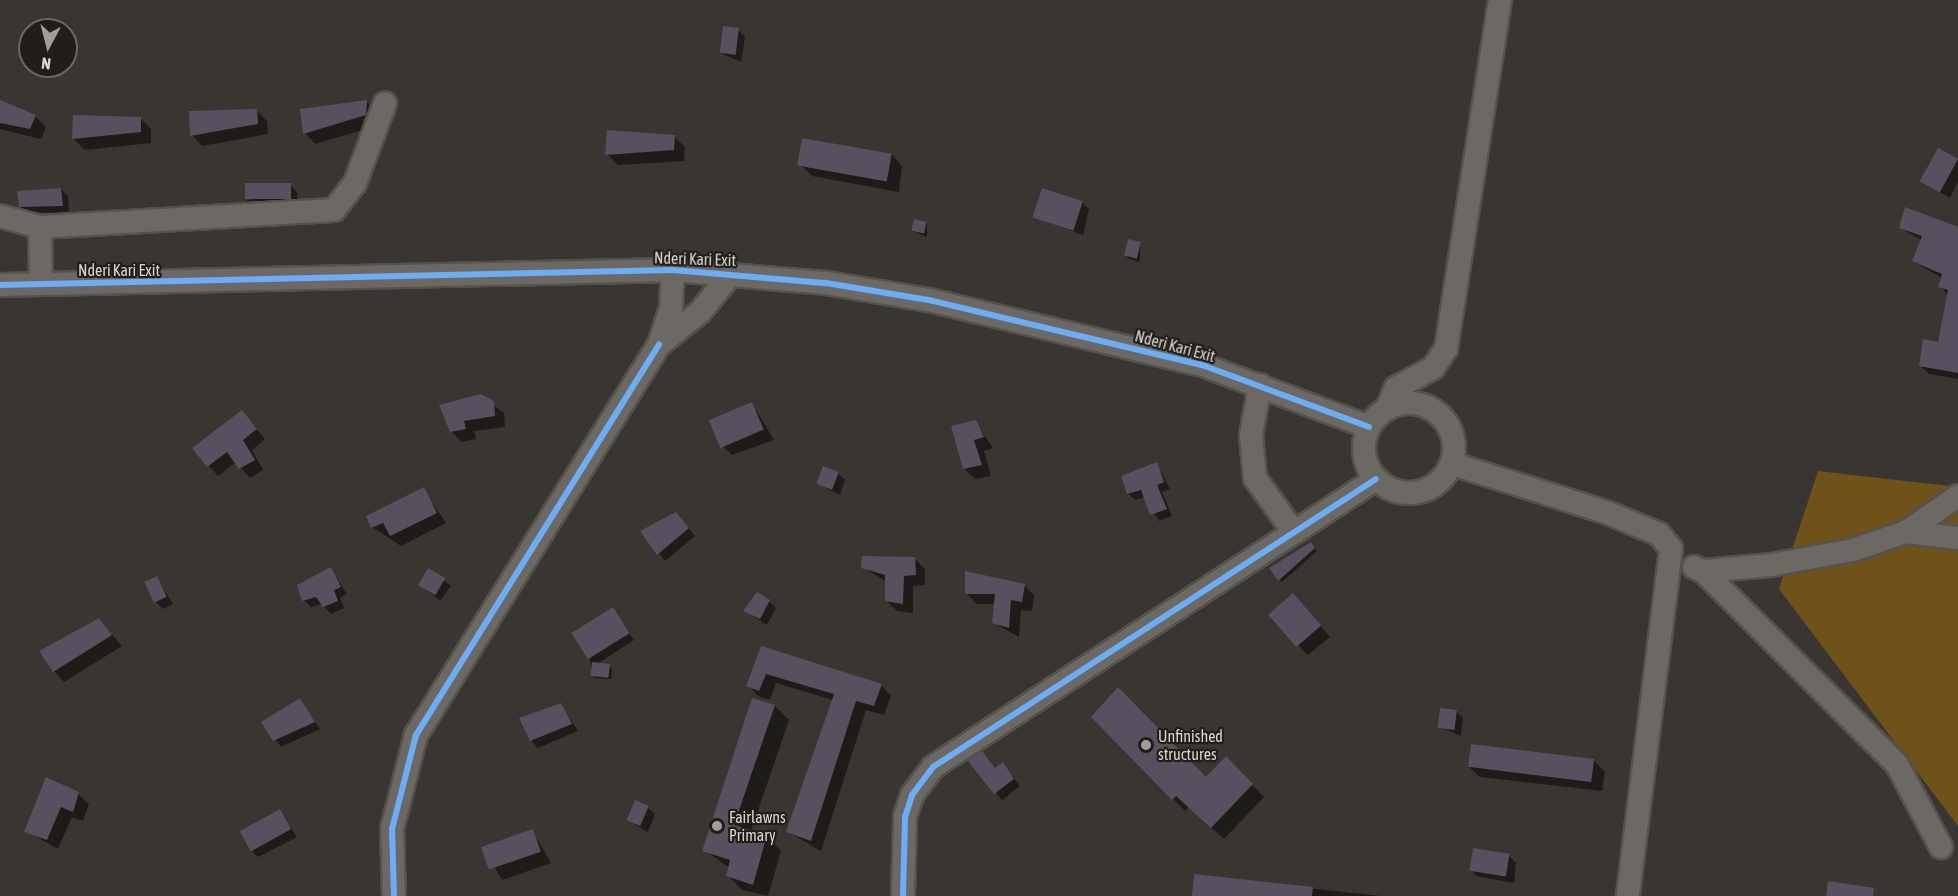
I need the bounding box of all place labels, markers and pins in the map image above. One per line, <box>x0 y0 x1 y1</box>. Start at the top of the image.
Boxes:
place label: Unfinished structures <box>1158 726 1223 764</box>
marker: Unfinished structures <box>1139 738 1153 752</box>
place label: Fairlawns Primary <box>729 807 786 845</box>
marker: Fairlawns Primary <box>710 819 724 833</box>

